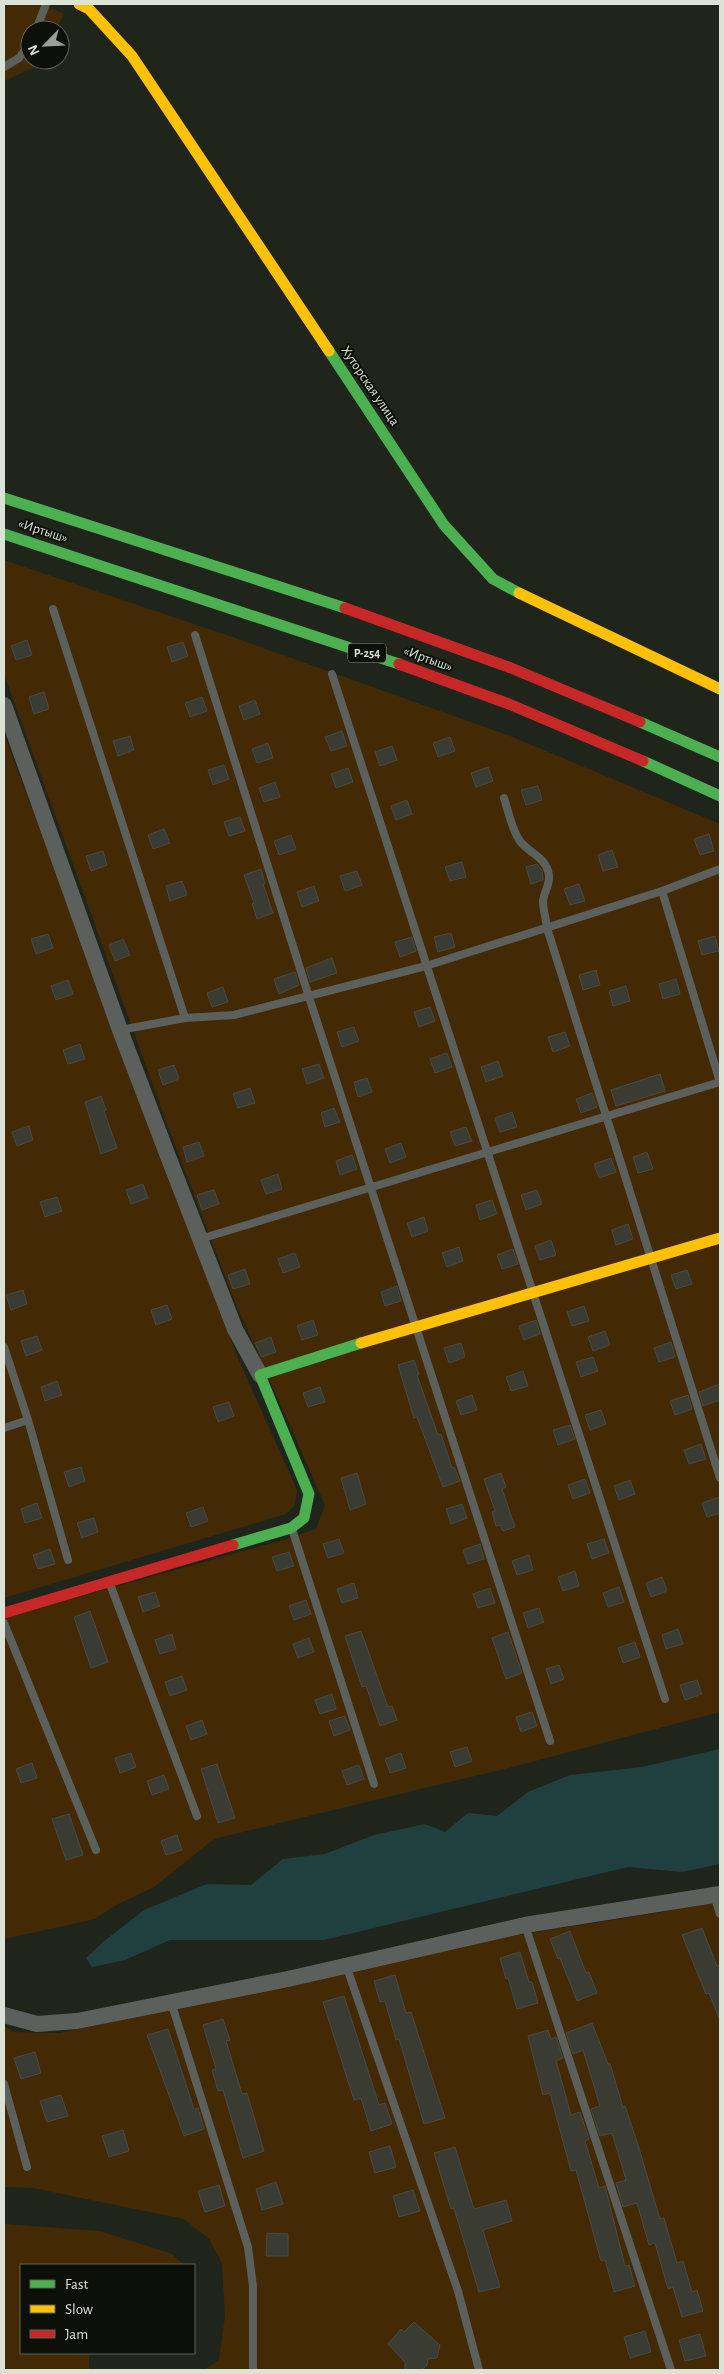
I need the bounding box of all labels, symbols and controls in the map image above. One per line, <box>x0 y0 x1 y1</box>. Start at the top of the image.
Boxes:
north arrow <box>20 20 70 70</box>
text: N <box>26 43 42 57</box>
street label: Хуторская улица <box>338 344 402 429</box>
street label: «Иртыш» <box>16 516 70 546</box>
road number: Р-254 <box>348 644 386 662</box>
street label: «Иртыш» <box>401 644 455 674</box>
legend <box>20 2264 195 2354</box>
text: Fast <box>65 2277 89 2292</box>
text: Slow <box>65 2302 93 2317</box>
text: Jam <box>65 2327 88 2342</box>

